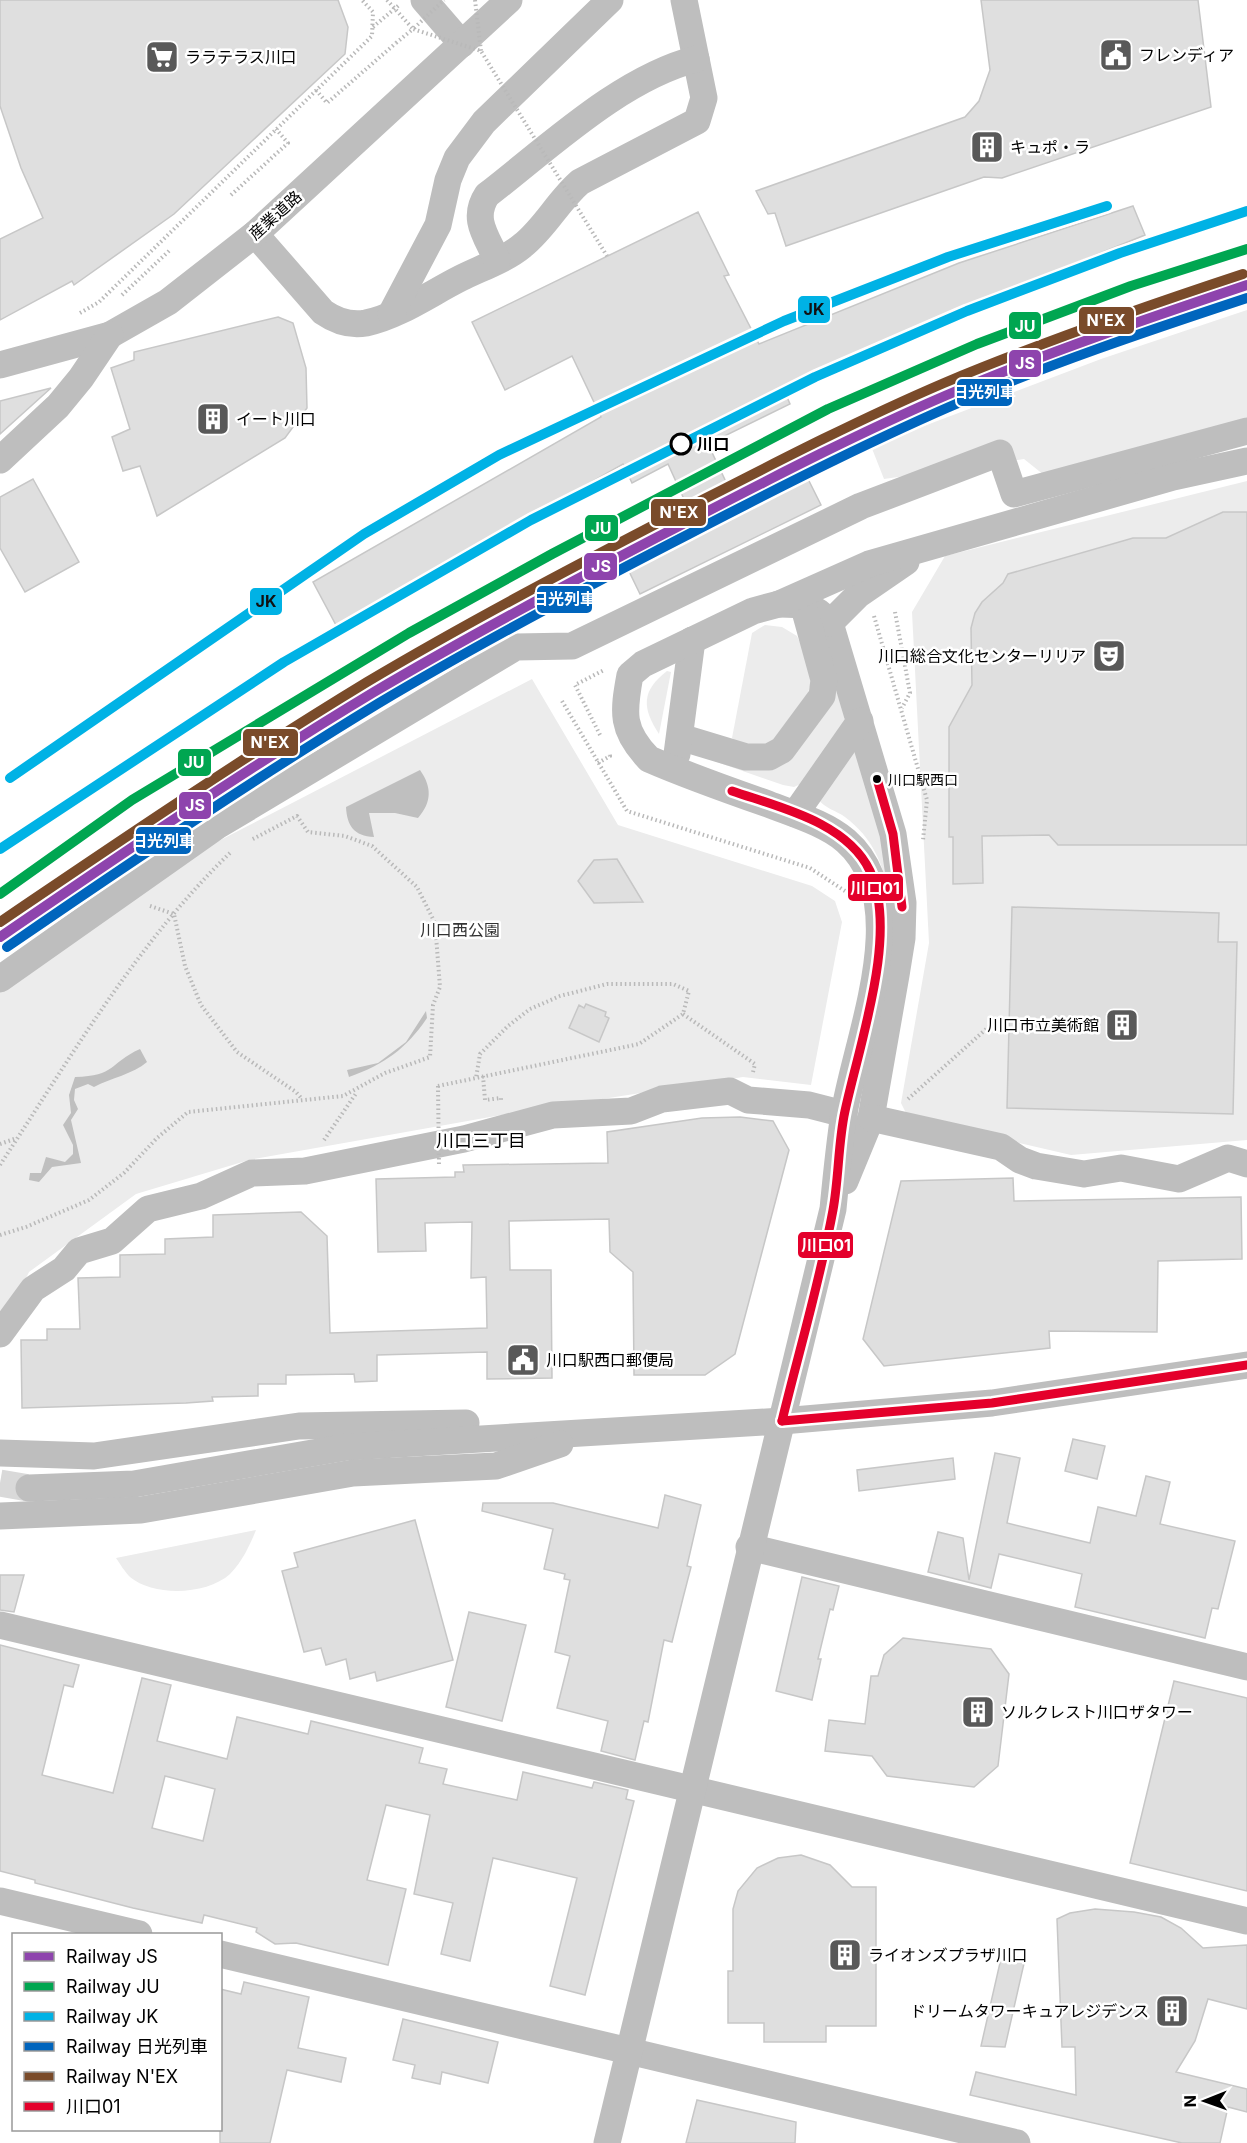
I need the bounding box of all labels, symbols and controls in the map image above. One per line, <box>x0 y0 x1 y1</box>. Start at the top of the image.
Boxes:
public building icon: フレンディア <box>1098 37 1134 73</box>
supermarket icon: ララテラス川口 <box>144 39 180 75</box>
place label: フレンディア <box>1139 45 1234 65</box>
place label: ララテラス川口 <box>185 47 297 67</box>
building icon: キュポ・ラ <box>969 129 1005 165</box>
place label: キュポ・ラ <box>1010 137 1090 157</box>
street label: 産業道路 <box>245 186 305 244</box>
line badge: JK <box>797 295 831 324</box>
text: JK <box>804 299 825 319</box>
line badge: N'EX <box>1078 306 1135 335</box>
text: N'EX <box>1086 310 1126 330</box>
line badge: JU <box>1008 311 1042 340</box>
text: JU <box>1014 316 1036 336</box>
line badge: JS <box>1008 349 1042 378</box>
text: JS <box>1015 353 1035 373</box>
line badge: 日光列車 <box>956 378 1013 407</box>
text: 日光列車 <box>952 382 1016 402</box>
building icon: イート川口 <box>195 401 231 437</box>
place label: イート川口 <box>236 409 316 429</box>
marker: 川口 <box>670 433 692 455</box>
place label: 川口 <box>697 434 729 454</box>
line badge: N'EX <box>650 498 707 527</box>
text: N'EX <box>659 502 699 522</box>
line badge: JU <box>584 514 619 542</box>
text: JU <box>590 518 612 538</box>
line badge: JS <box>583 552 618 581</box>
text: JS <box>591 556 611 576</box>
line badge: 日光列車 <box>536 585 593 614</box>
line badge: JK <box>249 587 283 616</box>
text: 日光列車 <box>532 589 596 609</box>
text: JK <box>256 591 277 611</box>
theatre icon: 川口総合文化センターリリア <box>1091 638 1127 674</box>
place label: 川口総合文化センターリリア <box>878 646 1086 666</box>
line badge: N'EX <box>242 728 299 757</box>
text: N'EX <box>250 732 290 752</box>
line badge: JU <box>177 748 212 777</box>
text: JU <box>183 752 205 772</box>
place label: 川口駅西口 <box>888 771 958 788</box>
marker: 川口駅西口 <box>871 773 883 785</box>
line badge: JS <box>178 791 212 820</box>
text: JS <box>185 795 205 815</box>
line badge: 日光列車 <box>135 826 192 855</box>
text: 日光列車 <box>131 831 195 851</box>
line badge: 川口01 <box>847 873 904 902</box>
text: 川口01 <box>850 878 900 898</box>
park label: 川口西公園 <box>420 920 500 940</box>
building icon: 川口市立美術館 <box>1104 1007 1140 1043</box>
place label: 川口市立美術館 <box>987 1015 1099 1035</box>
district label: 川口三丁目 <box>436 1130 526 1151</box>
line badge: 川口01 <box>797 1231 854 1259</box>
text: 川口01 <box>801 1235 851 1255</box>
public building icon: 川口駅西口郵便局 <box>505 1342 541 1378</box>
place label: 川口駅西口郵便局 <box>546 1350 674 1370</box>
building icon: ソルクレスト川口ザタワー <box>960 1694 996 1730</box>
place label: ソルクレスト川口ザタワー <box>1001 1702 1193 1722</box>
legend <box>12 1933 222 2131</box>
building icon: ライオンズプラザ川口 <box>827 1937 863 1973</box>
place label: ライオンズプラザ川口 <box>868 1945 1028 1965</box>
text: Railway JS <box>66 1946 158 1967</box>
text: Railway JU <box>66 1976 160 1997</box>
building icon: ドリームタワーキュアレジデンス <box>1154 1993 1190 2029</box>
place label: ドリームタワーキュアレジデンス <box>910 2001 1149 2021</box>
text: Railway JK <box>66 2006 158 2027</box>
text: Railway 日光列車 <box>66 2036 208 2057</box>
text: Railway N'EX <box>66 2066 178 2087</box>
north arrow <box>1175 2071 1235 2131</box>
text: N <box>1180 2095 1200 2108</box>
text: 川口01 <box>66 2096 121 2117</box>

